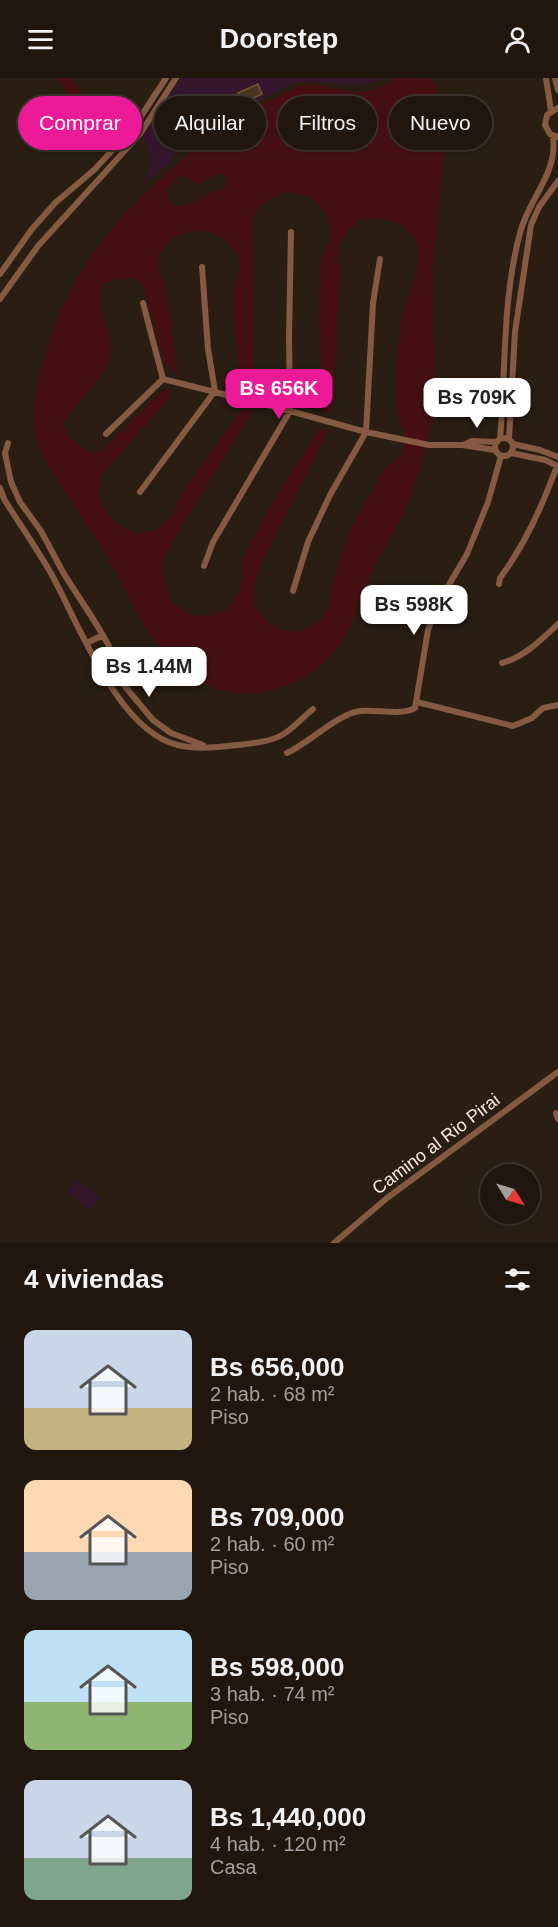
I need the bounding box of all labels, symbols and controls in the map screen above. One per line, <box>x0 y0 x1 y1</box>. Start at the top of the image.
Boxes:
icon: menu <box>24 23 57 56</box>
icon: person <box>501 23 534 56</box>
text: Doorstep <box>220 24 338 54</box>
chip: Comprar <box>18 96 142 150</box>
chip: Alquilar <box>154 96 266 150</box>
chip: Filtros <box>278 96 377 150</box>
chip: Nuevo <box>389 96 492 150</box>
pin: Bs 656K <box>224 369 334 420</box>
text: Bs 656K <box>240 377 318 399</box>
pin: Bs 709K <box>422 378 532 429</box>
text: Bs 709K <box>438 386 516 408</box>
pin: Bs 598K <box>359 585 469 636</box>
text: Bs 598K <box>375 593 453 615</box>
pin: Bs 1.44M <box>87 647 211 698</box>
text: Bs 1.44M <box>106 655 192 677</box>
street label: Camino al Rio Pirai <box>368 1090 504 1198</box>
north arrow <box>480 1164 540 1224</box>
map controls <box>480 1164 540 1224</box>
icon: filters <box>501 1263 534 1296</box>
text: 4 viviendas <box>24 1264 164 1294</box>
text: Bs 656,000 <box>210 1352 344 1382</box>
icon: home <box>72 1354 144 1426</box>
text: 2 hab. · 68 m² <box>210 1383 335 1405</box>
text: Piso <box>210 1406 249 1428</box>
text: Bs 709,000 <box>210 1502 344 1532</box>
icon: home <box>72 1504 144 1576</box>
text: 2 hab. · 60 m² <box>210 1533 335 1555</box>
text: Piso <box>210 1556 249 1578</box>
text: Bs 598,000 <box>210 1652 344 1682</box>
icon: home <box>72 1654 144 1726</box>
text: 3 hab. · 74 m² <box>210 1683 335 1705</box>
text: Piso <box>210 1706 249 1728</box>
text: Bs 1,440,000 <box>210 1802 366 1832</box>
icon: home <box>72 1804 144 1876</box>
text: 4 hab. · 120 m² <box>210 1833 346 1855</box>
text: Casa <box>210 1856 257 1878</box>

